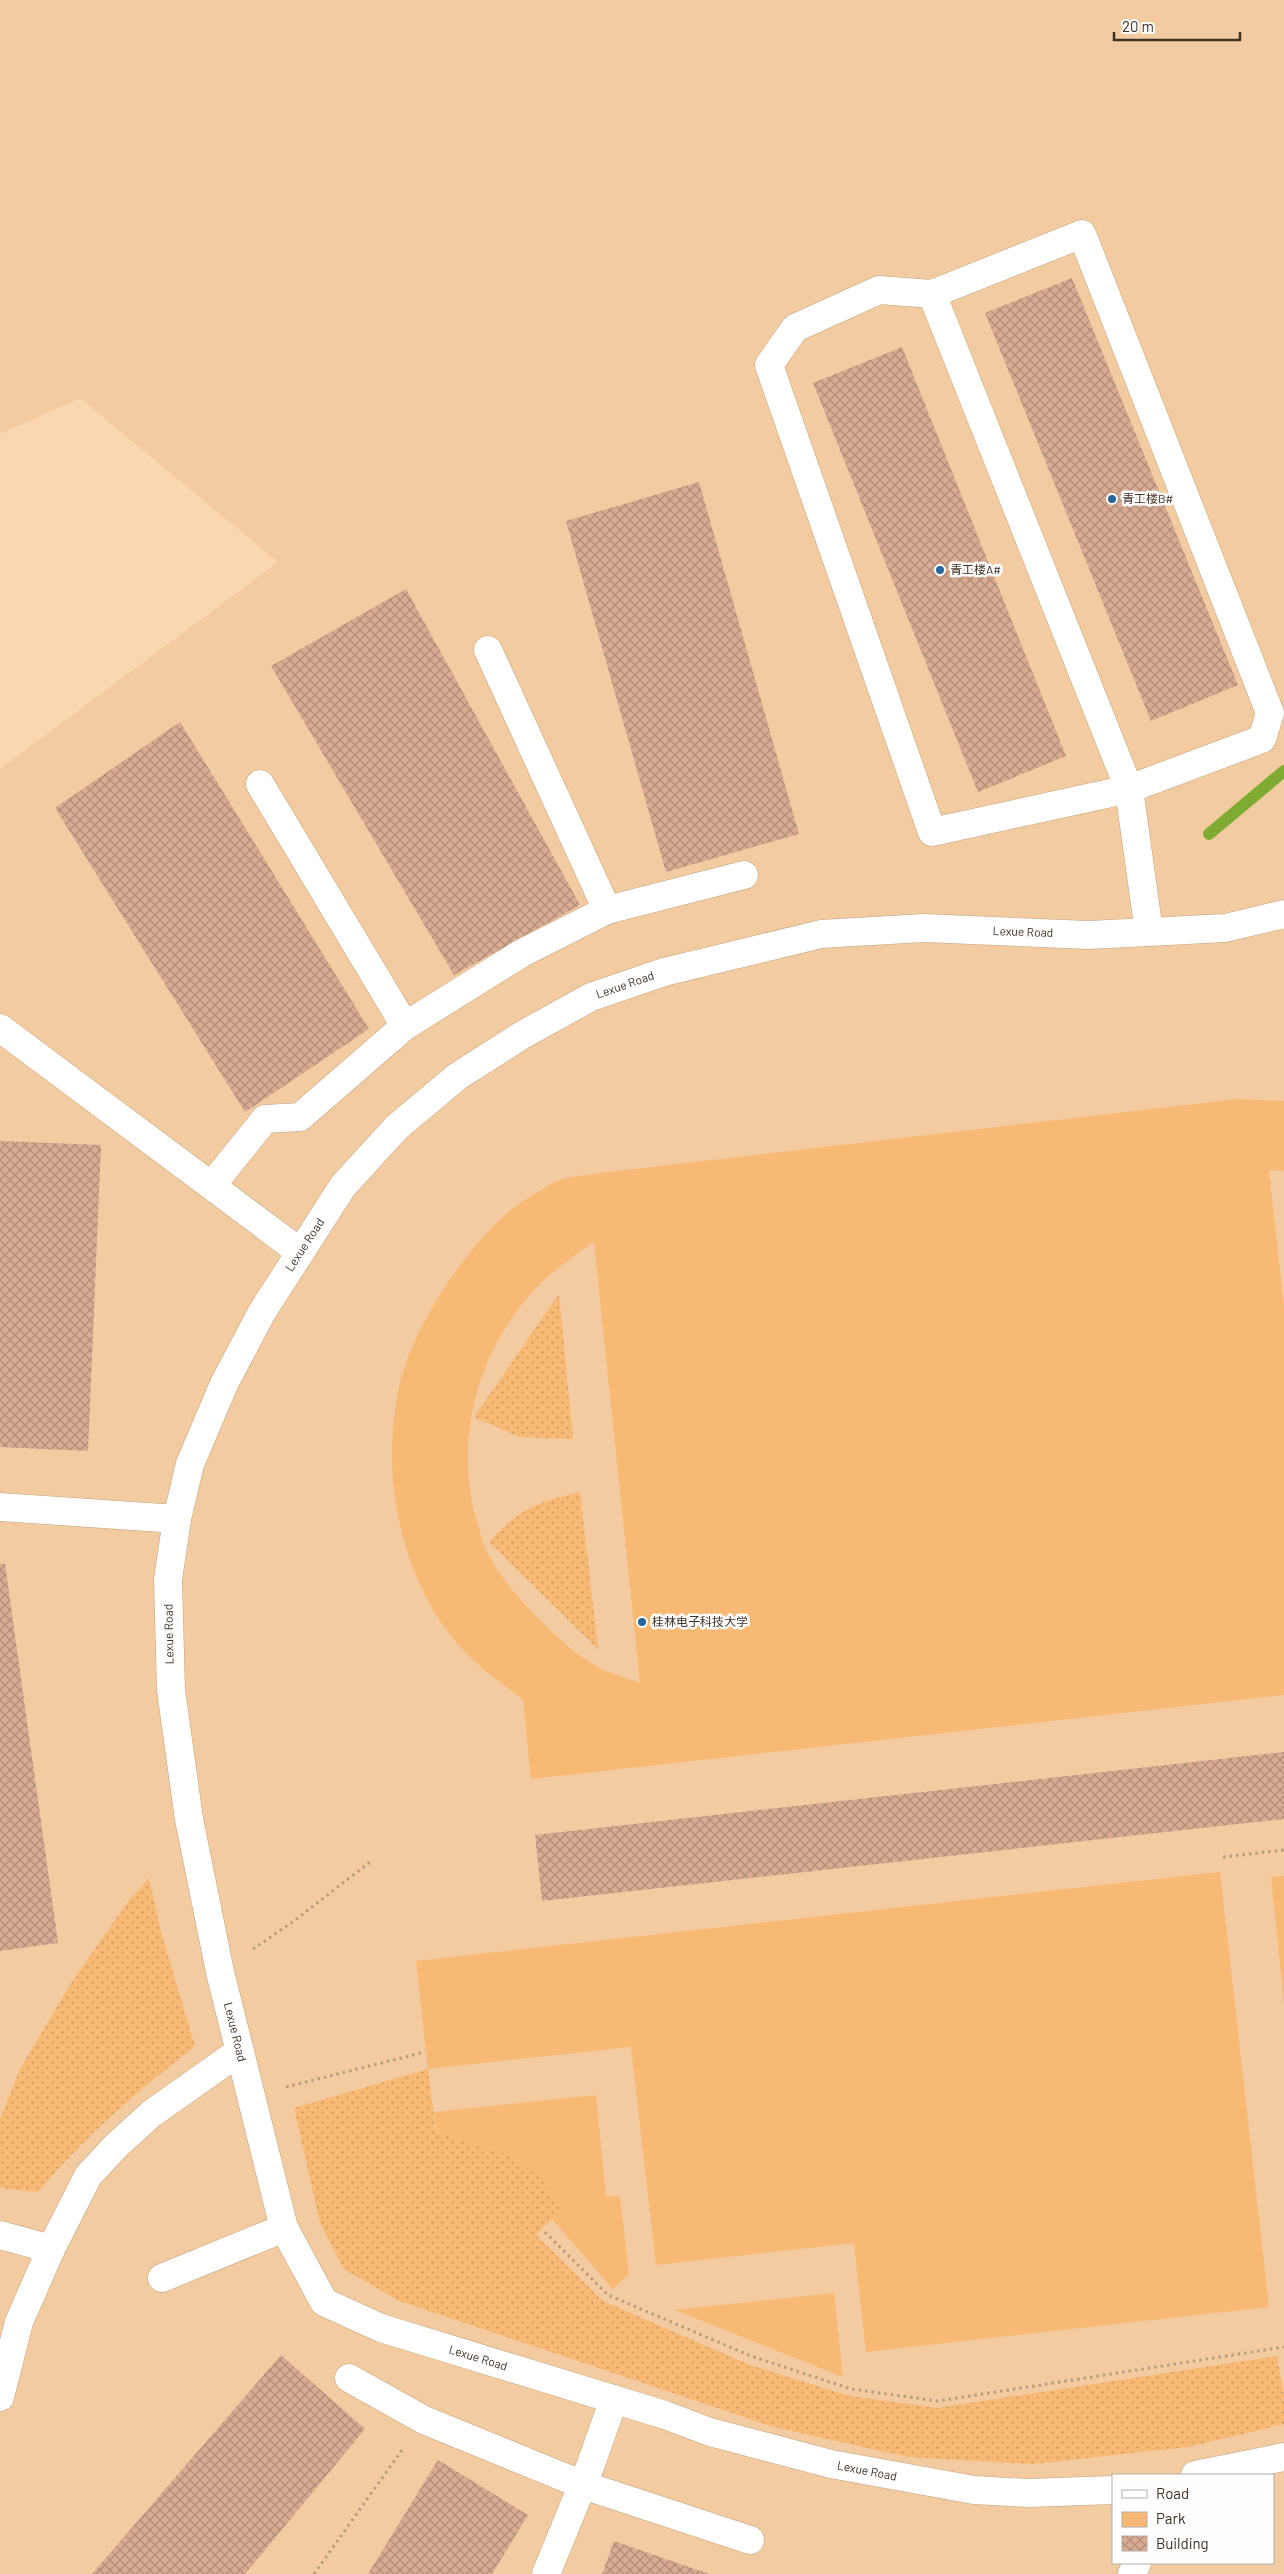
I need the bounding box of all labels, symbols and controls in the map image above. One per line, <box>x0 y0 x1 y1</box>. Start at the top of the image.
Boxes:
scale bar <box>1114 10 1240 42</box>
text: 20 m <box>1122 17 1154 35</box>
place label: 青工楼B# <box>1122 491 1174 505</box>
marker: 青工楼B# <box>1106 493 1118 505</box>
place label: 青工楼A# <box>950 562 1001 576</box>
marker: 青工楼A# <box>934 564 946 576</box>
street label: Lexue Road <box>993 923 1054 939</box>
street label: Lexue Road <box>594 968 656 1001</box>
street label: Lexue Road <box>282 1215 327 1274</box>
street label: Lexue Road <box>160 1604 176 1664</box>
place label: 桂林电子科技大学 <box>652 1614 748 1628</box>
marker: 桂林电子科技大学 <box>636 1616 648 1628</box>
street label: Lexue Road <box>222 2001 250 2063</box>
street label: Lexue Road <box>447 2342 509 2373</box>
street label: Lexue Road <box>836 2457 898 2483</box>
legend <box>1112 2474 1274 2564</box>
text: Road <box>1156 2484 1189 2502</box>
text: Park <box>1156 2509 1186 2527</box>
text: Building <box>1156 2534 1209 2552</box>

